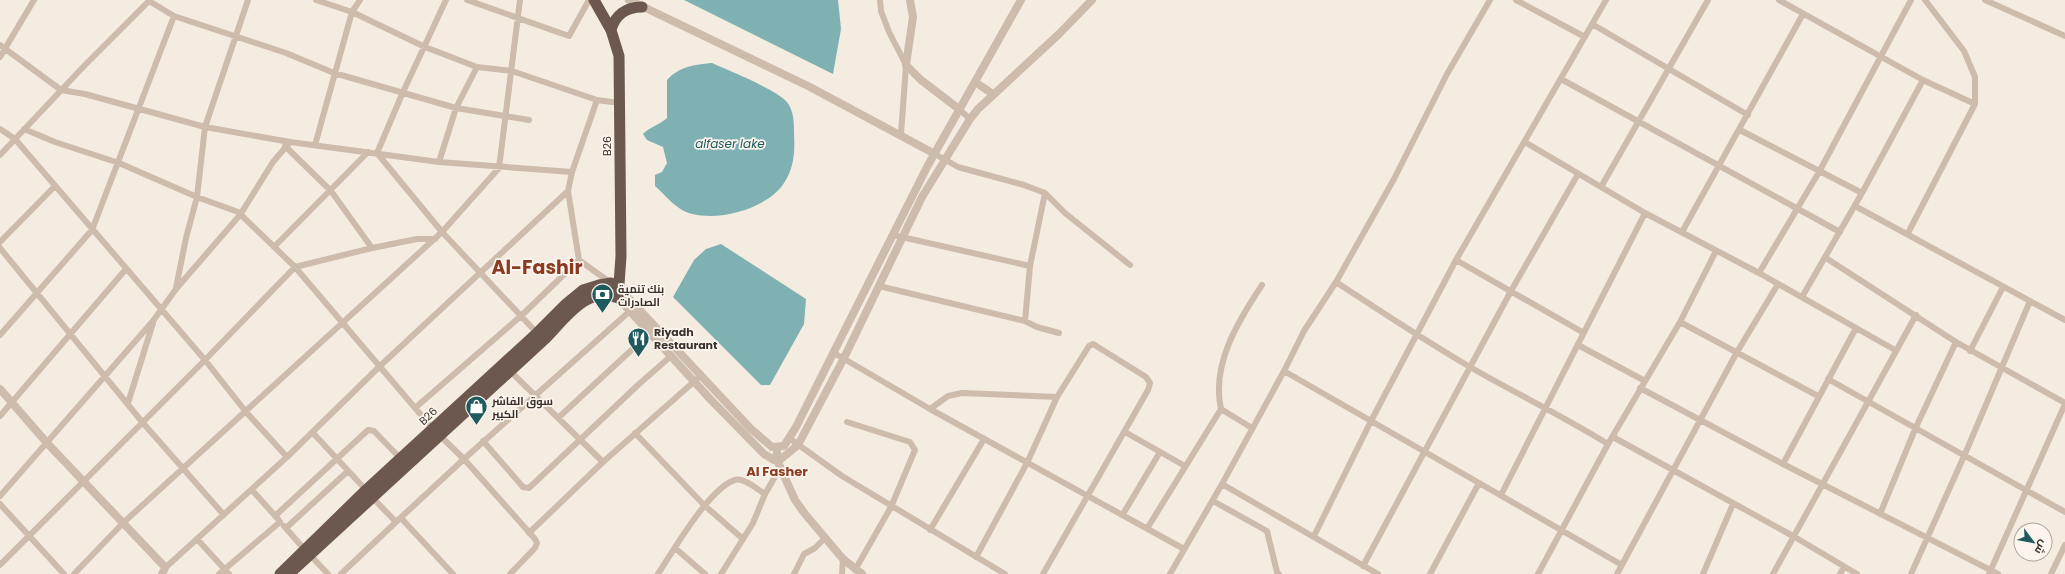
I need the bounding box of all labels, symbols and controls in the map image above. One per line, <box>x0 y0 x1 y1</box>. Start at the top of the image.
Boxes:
water label: alfaser lake <box>695 135 765 152</box>
street label: B26 <box>599 136 615 156</box>
district label: Al-Fashir <box>491 254 583 281</box>
place label: بنك تنمية الصادرات <box>618 281 664 310</box>
bank icon: بنك تنمية الصادرات <box>589 282 615 315</box>
place label: Riyadh Restaurant <box>654 324 718 353</box>
restaurant icon: Riyadh Restaurant <box>625 325 651 358</box>
place label: سوق الفاشر الكبير <box>491 393 553 422</box>
shop icon: سوق الفاشر الكبير <box>464 394 490 427</box>
street label: B26 <box>415 403 441 429</box>
district label: Al Fasher <box>746 462 808 481</box>
north arrow <box>2013 522 2053 562</box>
text: ش <box>2031 537 2052 558</box>

